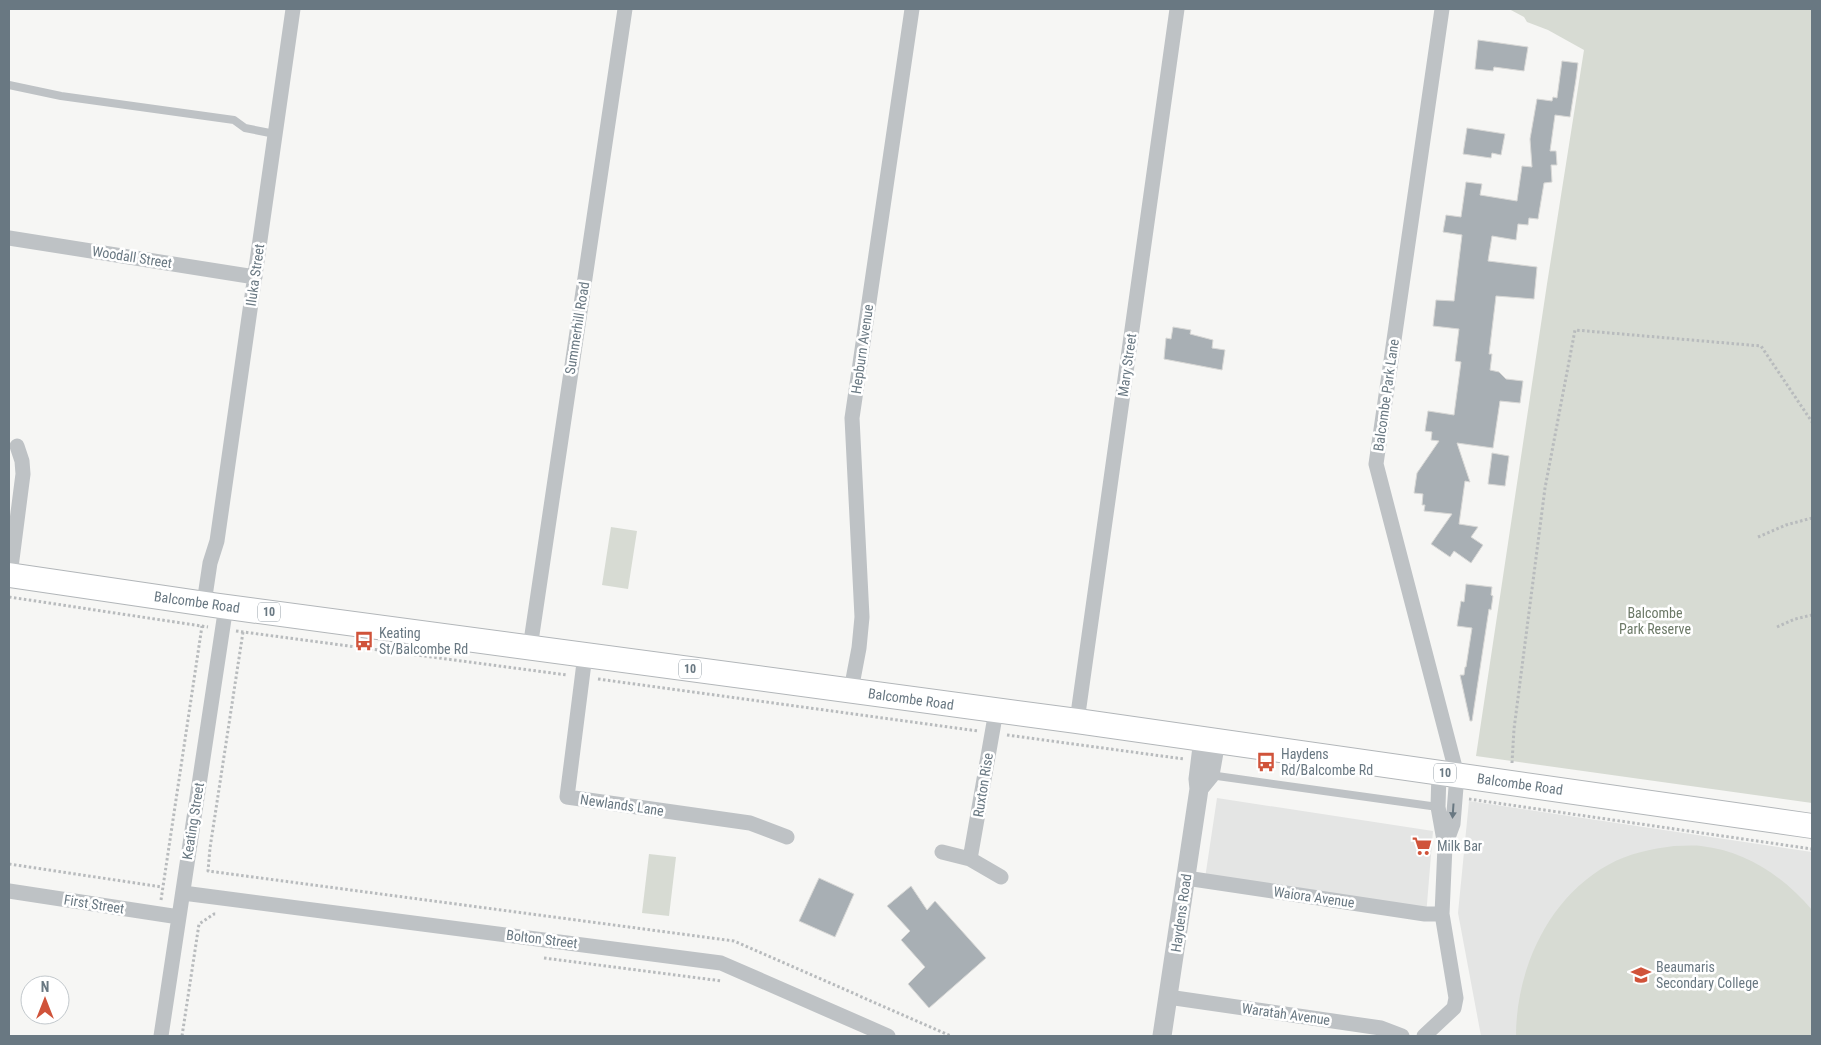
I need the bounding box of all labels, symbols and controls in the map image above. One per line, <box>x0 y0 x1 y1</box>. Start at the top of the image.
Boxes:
street label: Woodall Street <box>91 243 173 271</box>
street label: Iluka Street <box>243 243 267 307</box>
street label: Summerhill Road <box>562 280 592 376</box>
street label: Hepburn Avenue <box>848 303 876 395</box>
street label: Mary Street <box>1115 332 1139 398</box>
street label: Balcombe Park Lane <box>1370 337 1402 452</box>
street label: Balcombe Road <box>153 588 241 616</box>
road number: 10 <box>258 602 280 622</box>
park label: Balcombe Park Reserve <box>1619 605 1691 637</box>
place label: Keating St/Balcombe Rd <box>379 625 468 657</box>
bus stop icon: Keating St/Balcombe Rd <box>353 630 375 652</box>
road number: 10 <box>679 660 701 679</box>
street label: Balcombe Road <box>867 685 955 713</box>
place label: Haydens Rd/Balcombe Rd <box>1281 746 1373 778</box>
street label: Ruxton Rise <box>970 751 996 818</box>
bus stop icon: Haydens Rd/Balcombe Rd <box>1255 751 1277 773</box>
road number: 10 <box>1434 764 1456 782</box>
street label: Balcombe Road <box>1476 770 1564 798</box>
street label: Keating Street <box>179 781 207 861</box>
street label: Newlands Lane <box>579 791 665 819</box>
one-way arrow <box>1449 803 1457 819</box>
supermarket icon: Milk Bar <box>1411 835 1433 857</box>
place label: Milk Bar <box>1437 838 1482 854</box>
street label: Haydens Road <box>1168 873 1194 953</box>
street label: Waiora Avenue <box>1272 883 1356 911</box>
street label: First Street <box>63 891 125 917</box>
street label: Bolton Street <box>505 927 579 951</box>
place label: Beaumaris Secondary College <box>1656 959 1759 991</box>
school or university icon: Beaumaris Secondary College <box>1630 964 1652 986</box>
north arrow <box>20 975 70 1025</box>
text: N <box>41 979 49 995</box>
street label: Waratah Avenue <box>1241 1000 1332 1028</box>

